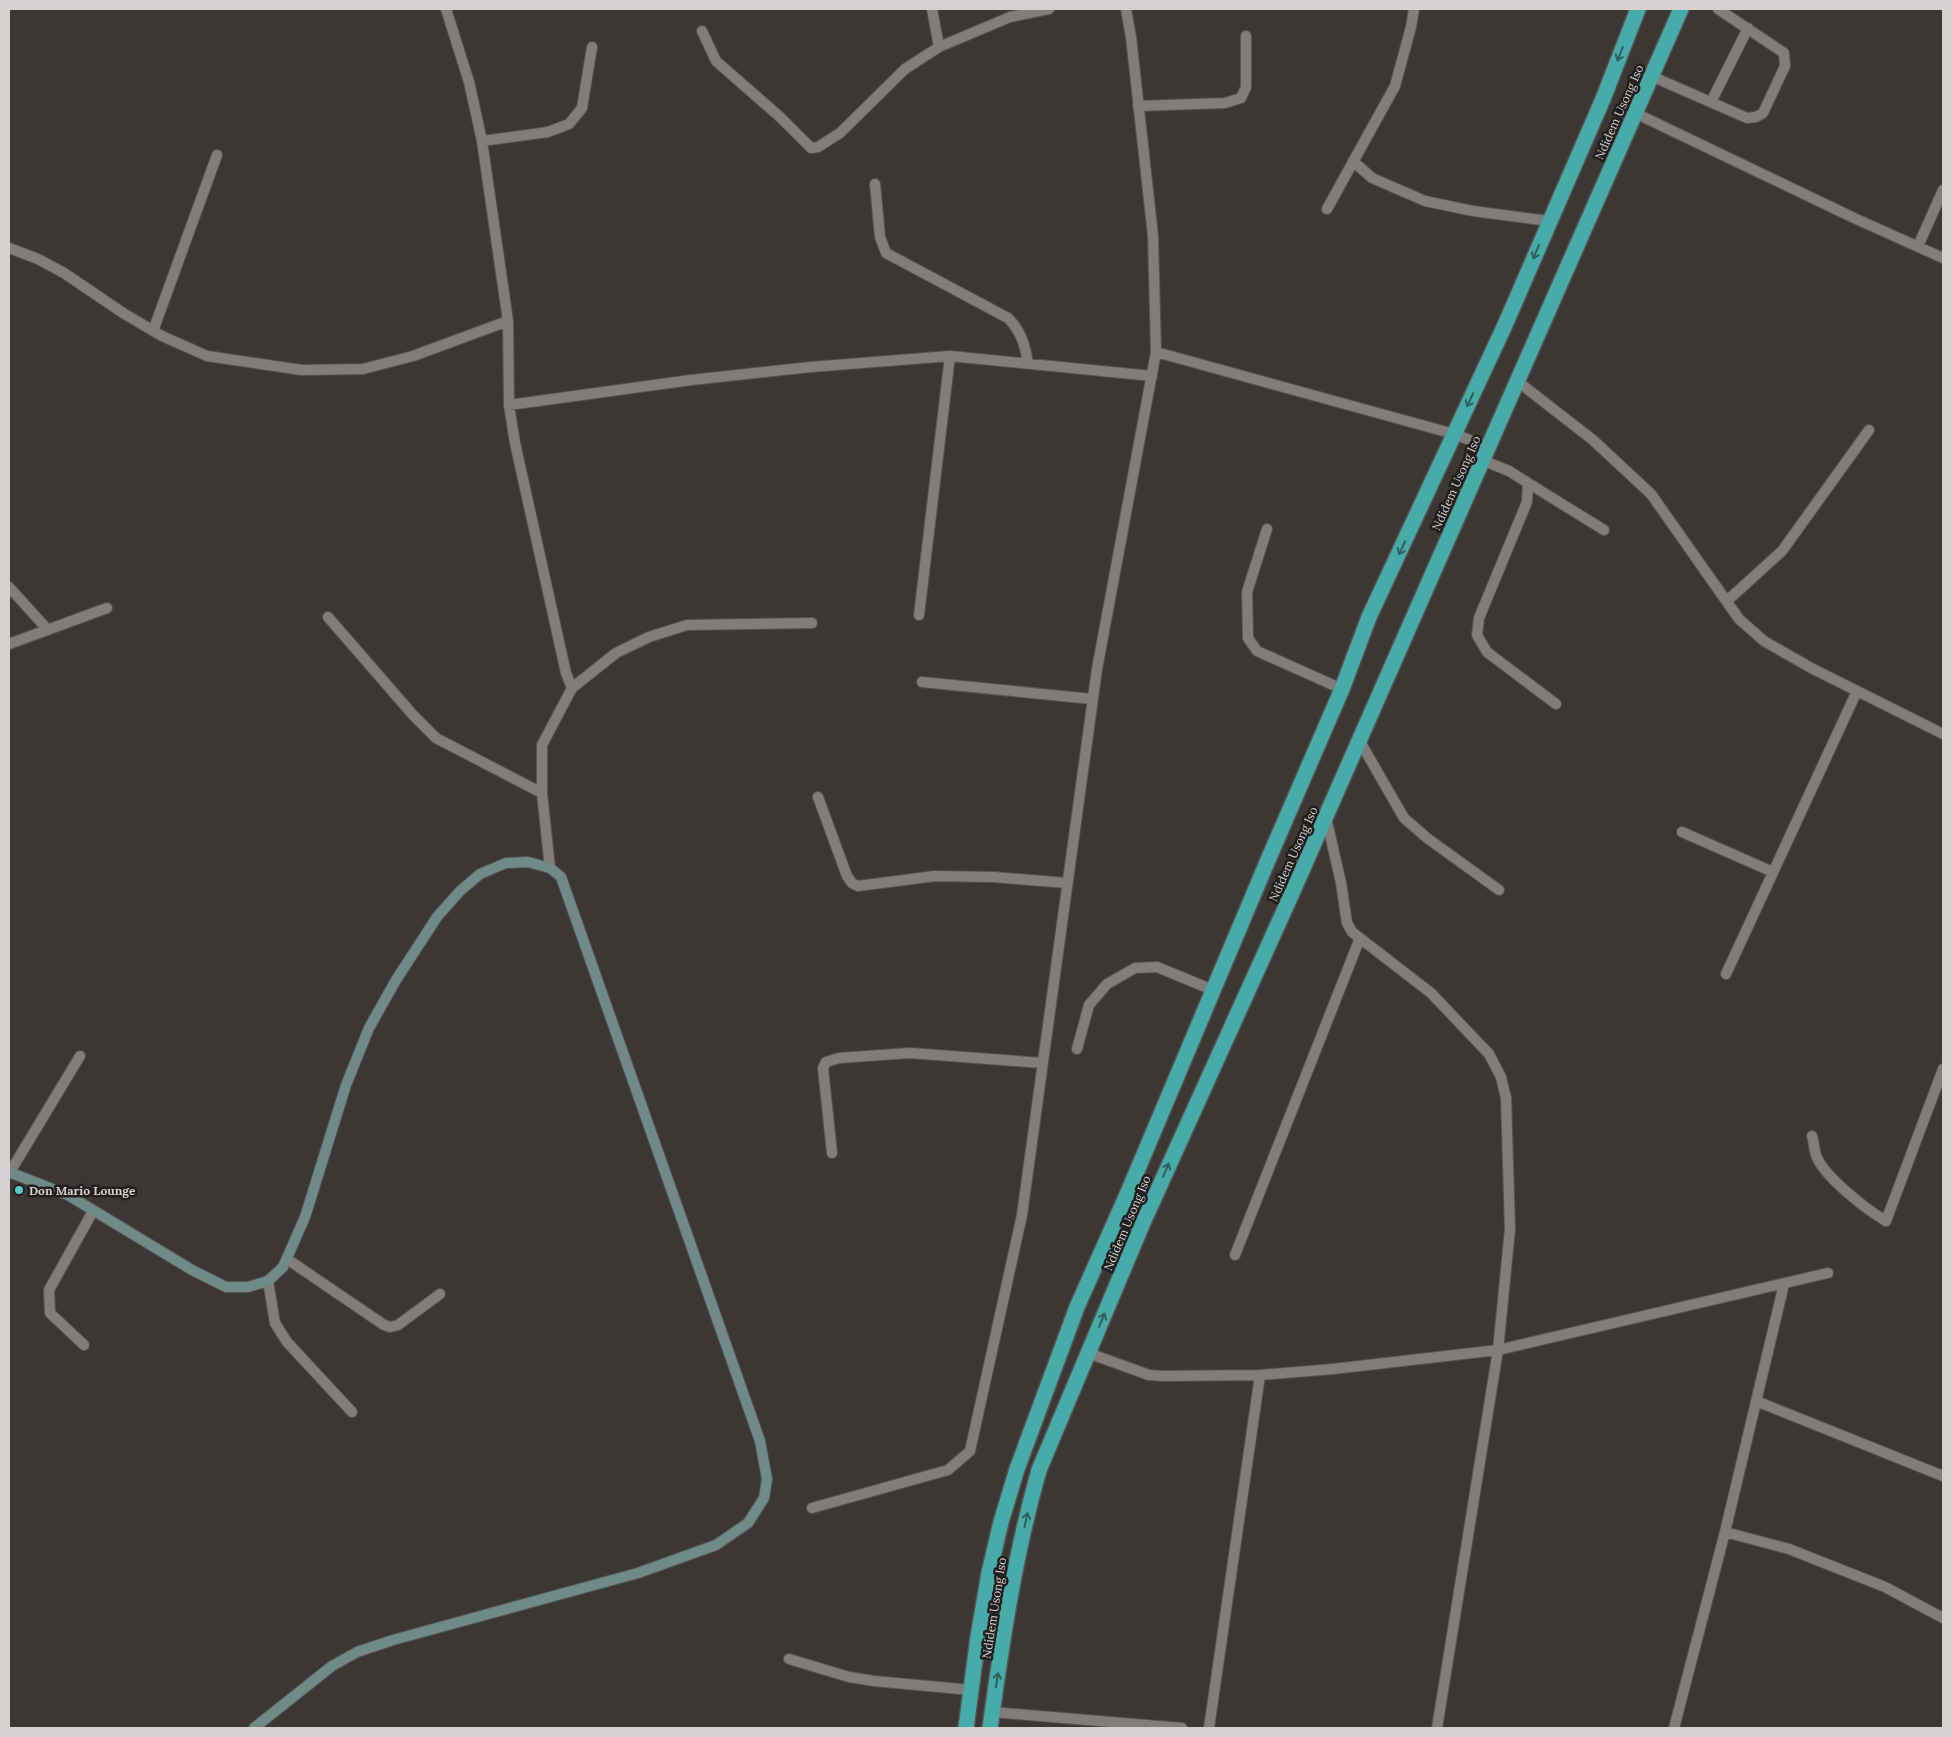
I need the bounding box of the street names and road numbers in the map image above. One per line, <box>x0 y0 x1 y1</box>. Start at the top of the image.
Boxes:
street label: Ndidem Usong Iso <box>1591 62 1647 162</box>
street label: Ndidem Usong Iso <box>1428 433 1484 533</box>
street label: Ndidem Usong Iso <box>1265 804 1321 904</box>
street label: Ndidem Usong Iso <box>1100 1173 1154 1273</box>
street label: Ndidem Usong Iso <box>979 1556 1009 1660</box>

